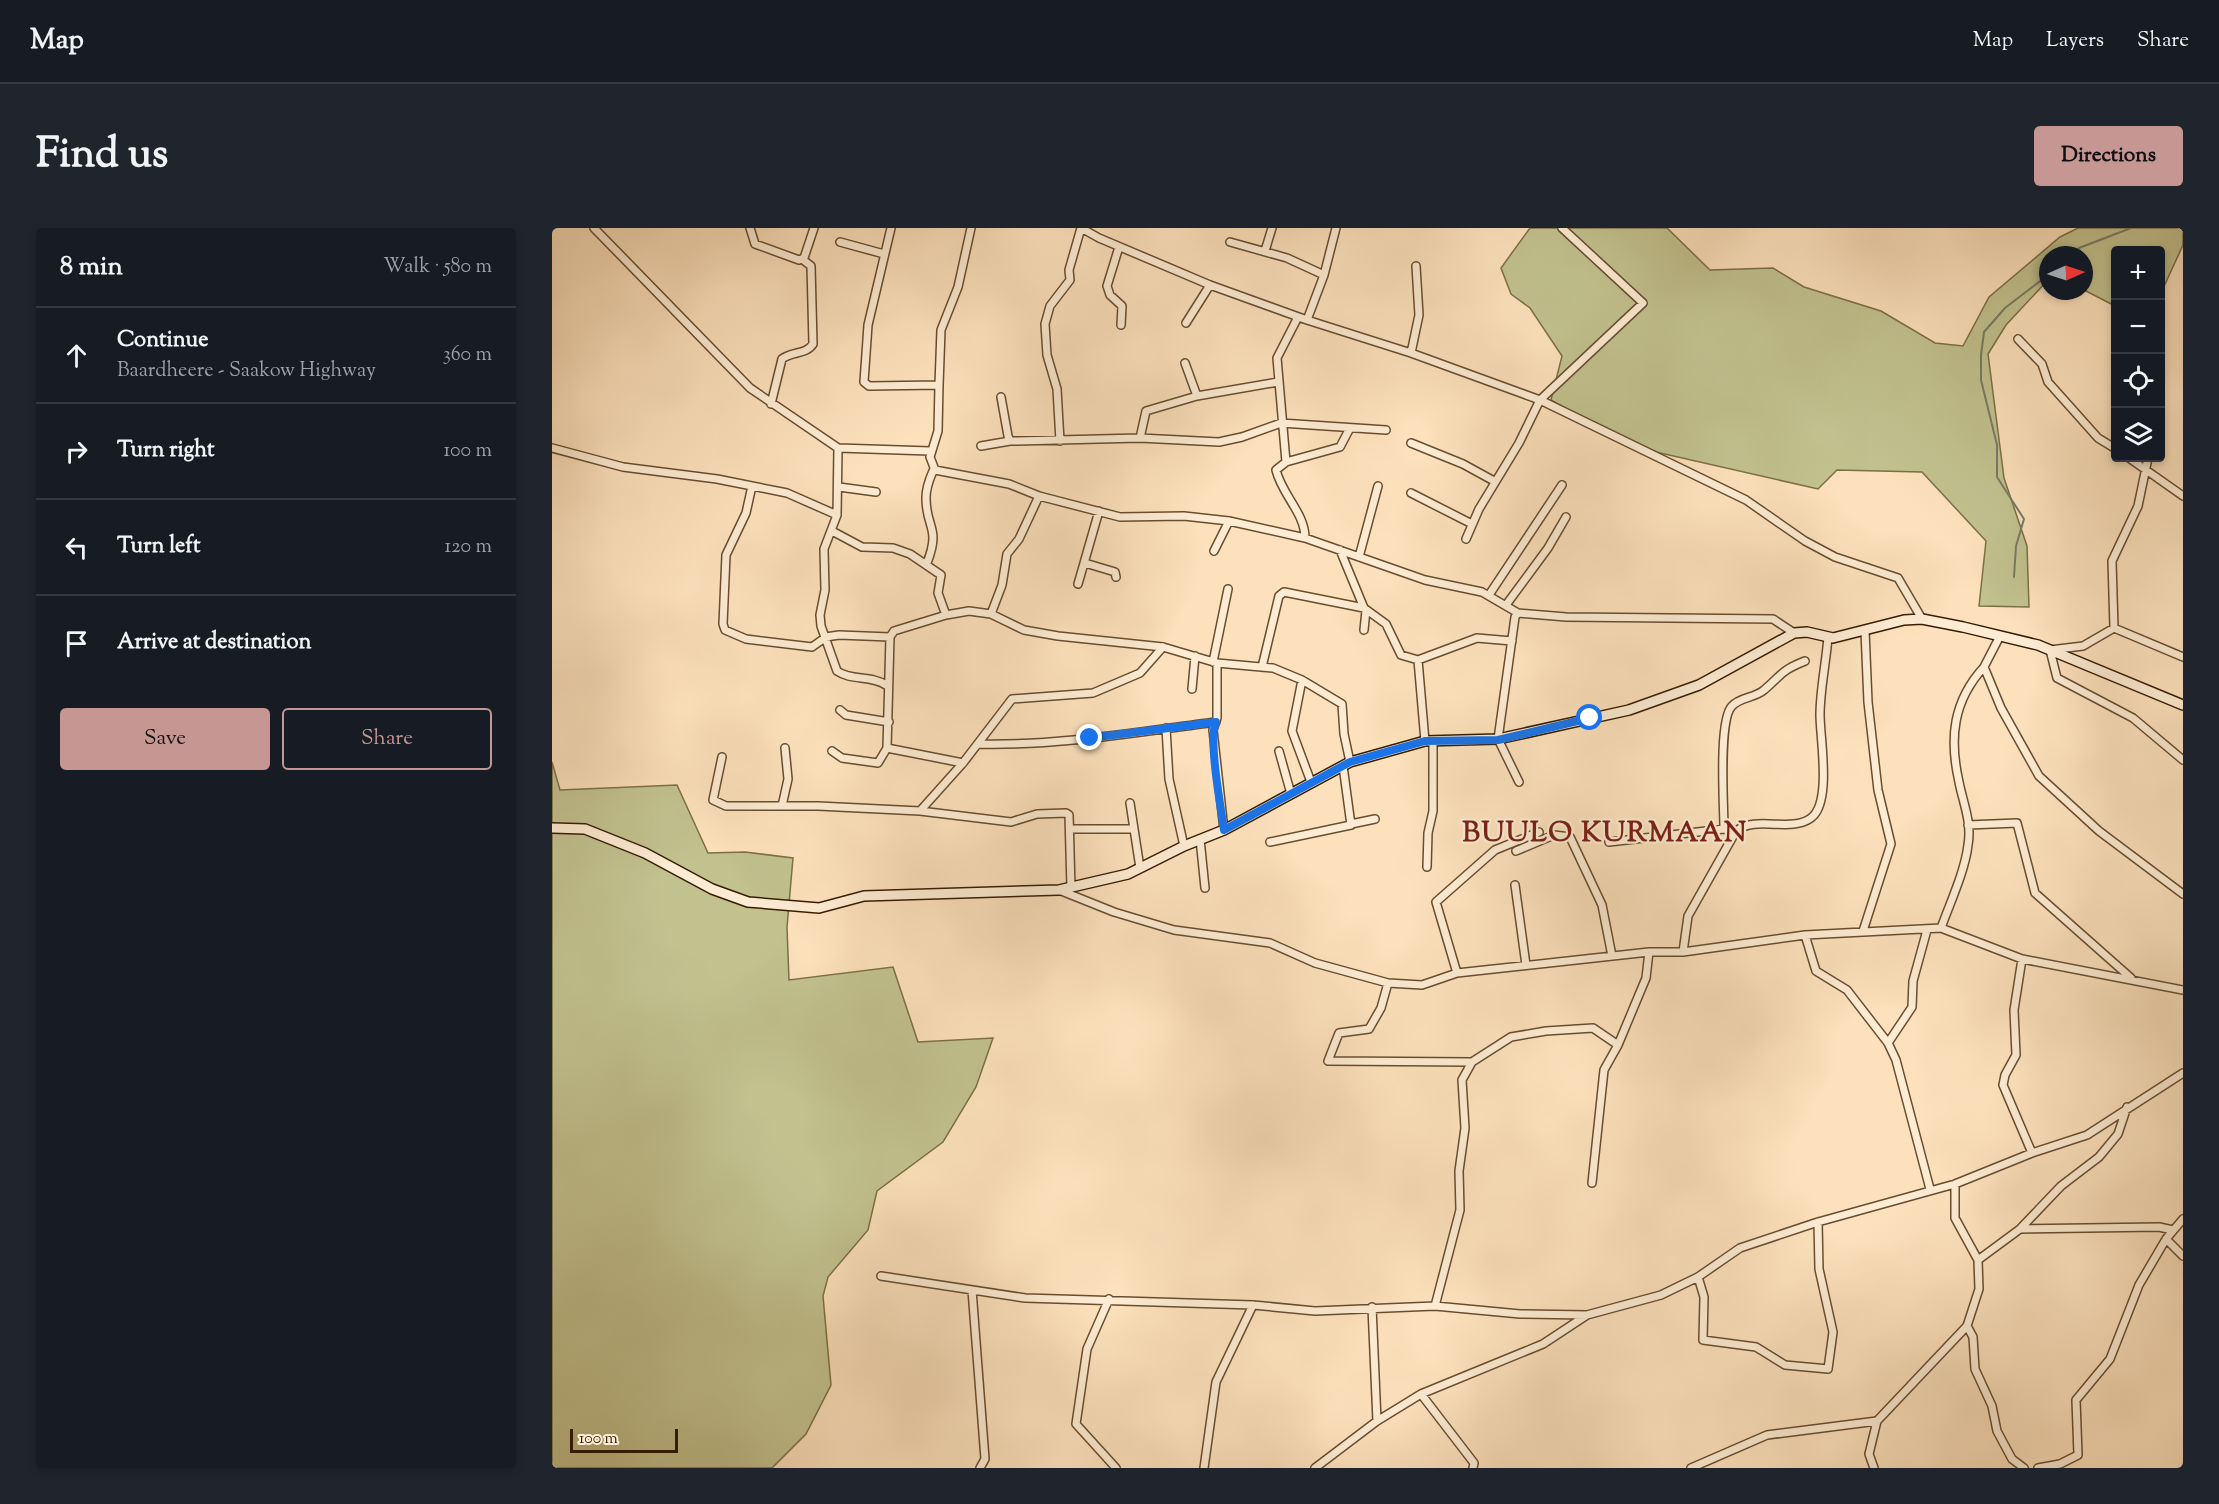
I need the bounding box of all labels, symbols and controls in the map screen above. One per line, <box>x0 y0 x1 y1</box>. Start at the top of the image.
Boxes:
text: Map <box>30 21 84 61</box>
text: Map <box>1973 26 2013 56</box>
text: Layers <box>2046 26 2104 56</box>
text: Share <box>2137 26 2189 56</box>
text: Find us <box>36 126 168 186</box>
button: Directions <box>2034 126 2183 186</box>
north arrow <box>2039 246 2093 300</box>
map controls <box>2111 246 2165 462</box>
button: + <box>2111 246 2165 300</box>
text: 8 min <box>60 249 123 286</box>
text: Walk · 580 m <box>383 253 492 282</box>
button: − <box>2111 300 2165 354</box>
text: Continue <box>117 325 208 357</box>
icon: ahead <box>60 339 93 372</box>
text: 360 m <box>443 341 492 370</box>
button: locate <box>2111 354 2165 408</box>
text: Baardheere - Saakow Highway <box>117 357 376 386</box>
button: layers <box>2111 408 2165 462</box>
icon: right <box>60 435 93 468</box>
text: Turn right <box>117 435 214 467</box>
text: 100 m <box>443 437 492 466</box>
icon: left <box>60 531 93 564</box>
text: Turn left <box>117 531 200 563</box>
text: 120 m <box>444 533 492 562</box>
icon: arrive <box>60 627 93 660</box>
text: Arrive at destination <box>117 627 312 659</box>
route start <box>1576 704 1602 730</box>
button: Save <box>60 708 270 770</box>
button: Share <box>282 708 492 770</box>
route end <box>1076 724 1102 750</box>
district label: BUULO KURMAAN <box>1462 814 1748 854</box>
scale bar <box>570 1426 678 1454</box>
text: 100 m <box>579 1428 618 1451</box>

